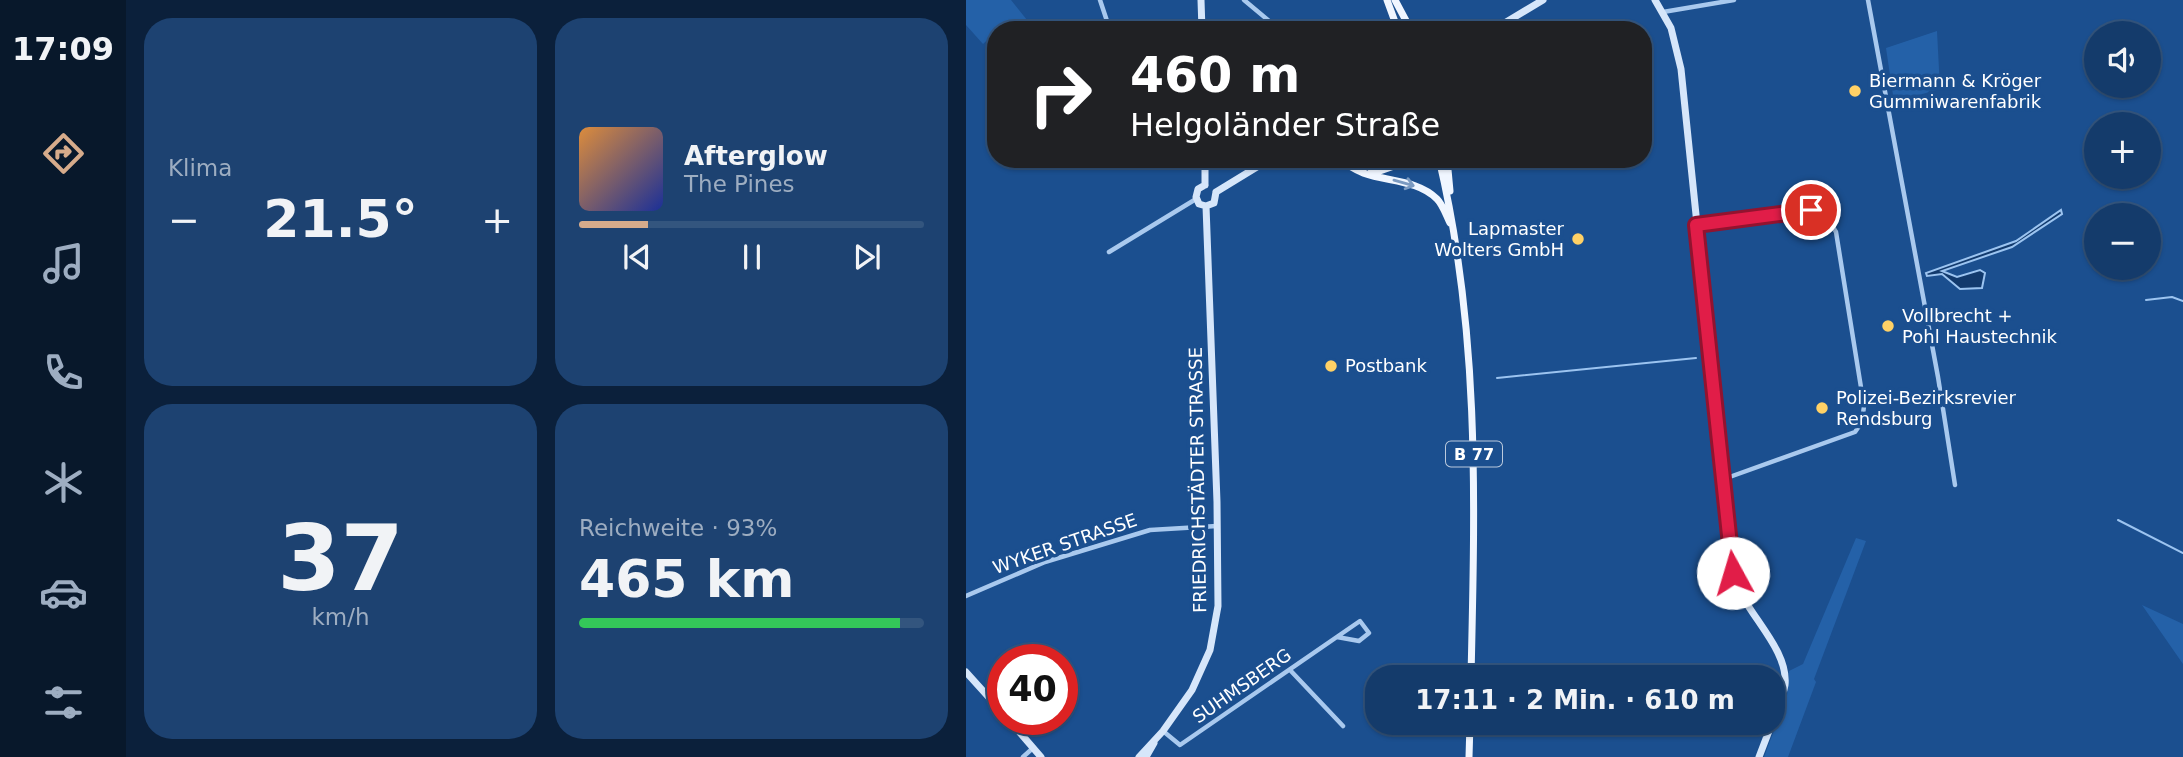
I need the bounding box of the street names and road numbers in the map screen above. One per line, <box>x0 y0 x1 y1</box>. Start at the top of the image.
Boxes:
street label: FRIEDRICHSTÄDTER STRASSE <box>1185 347 1210 613</box>
road number: B 77 <box>1446 442 1502 467</box>
street label: WYKER STRASSE <box>990 509 1140 578</box>
street label: SUHMSBERG <box>1188 644 1295 727</box>

